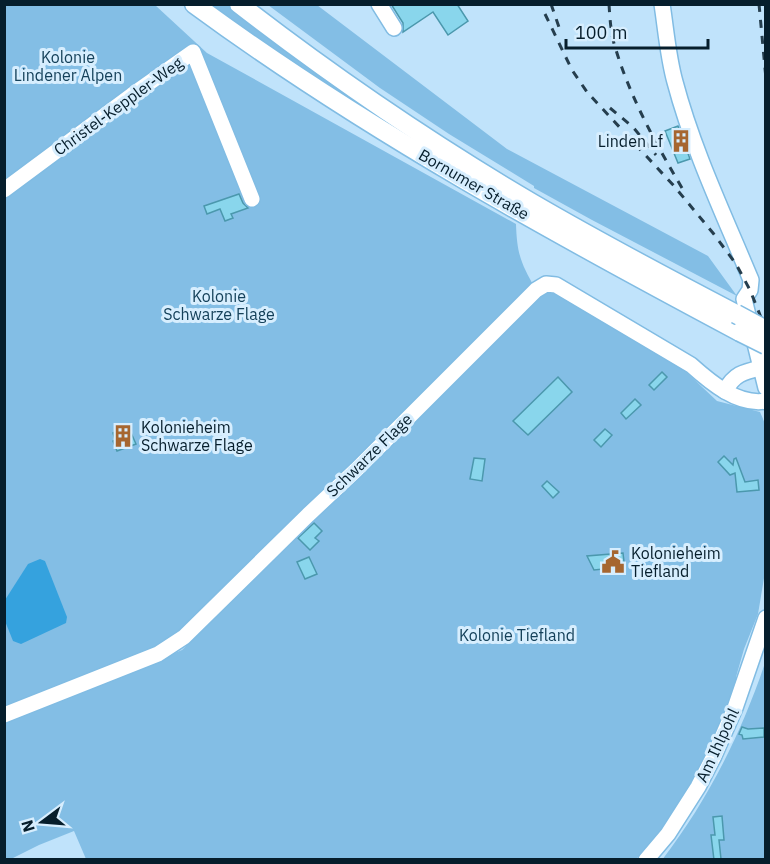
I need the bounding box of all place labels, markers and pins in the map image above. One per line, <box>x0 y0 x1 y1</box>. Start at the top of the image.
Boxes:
building icon: Linden Lf <box>668 128 694 154</box>
place label: Linden Lf <box>598 131 663 151</box>
place label: Kolonieheim Schwarze Flage <box>141 417 253 455</box>
building icon: Kolonieheim Schwarze Flage <box>110 423 136 449</box>
place label: Kolonieheim Tiefland <box>631 543 721 581</box>
public building icon: Kolonieheim Tiefland <box>600 549 626 575</box>

